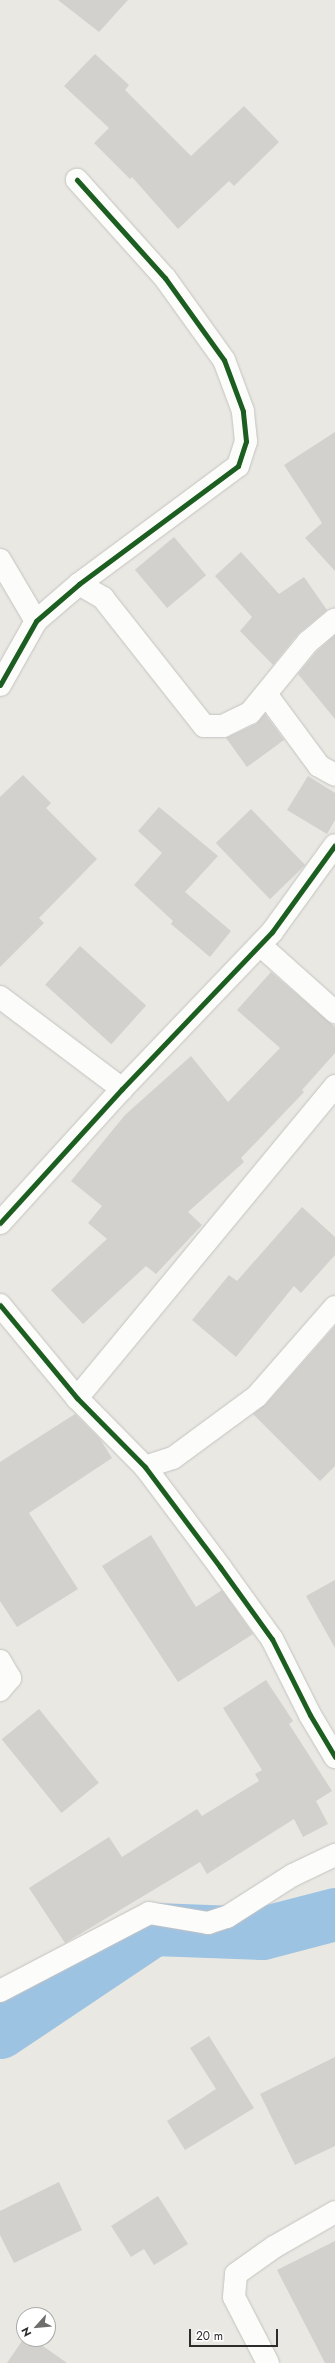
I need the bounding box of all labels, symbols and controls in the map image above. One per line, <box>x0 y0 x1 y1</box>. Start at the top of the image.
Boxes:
north arrow <box>16 2307 56 2347</box>
scale bar <box>191 2321 280 2347</box>
text: N <box>17 2324 35 2340</box>
text: 20 m <box>196 2327 223 2345</box>

